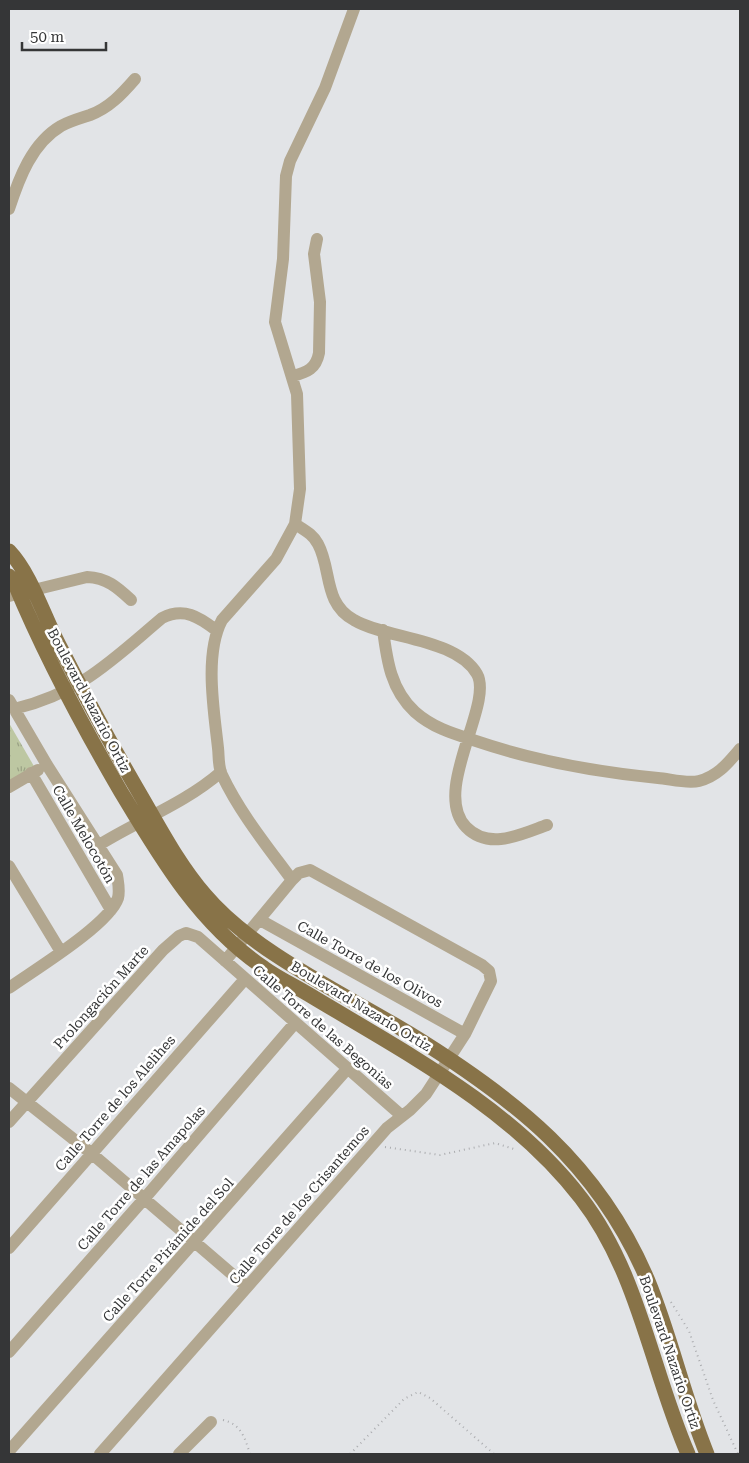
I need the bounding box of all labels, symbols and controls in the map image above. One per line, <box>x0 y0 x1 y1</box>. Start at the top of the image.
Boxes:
scale bar <box>22 20 106 52</box>
text: 50 m <box>30 28 65 46</box>
street label: Boulevard Nazario Ortiz <box>44 625 134 775</box>
street label: Calle Melocotón <box>49 782 119 886</box>
street label: Calle Torre de los Olivos <box>295 917 446 1011</box>
street label: Prolongación Marte <box>50 942 152 1052</box>
street label: Boulevard Nazario Ortiz <box>288 958 434 1054</box>
street label: Calle Torre de las Begonias <box>250 962 397 1092</box>
street label: Calle Torre de los Alelihes <box>52 1032 179 1174</box>
street label: Calle Torre de las Amapolas <box>74 1102 208 1253</box>
street label: Calle Torre de los Crisantemos <box>226 1122 372 1288</box>
street label: Calle Torre Pirámide del Sol <box>99 1174 237 1325</box>
street label: Boulevard Nazario Ortiz <box>636 1273 704 1431</box>

